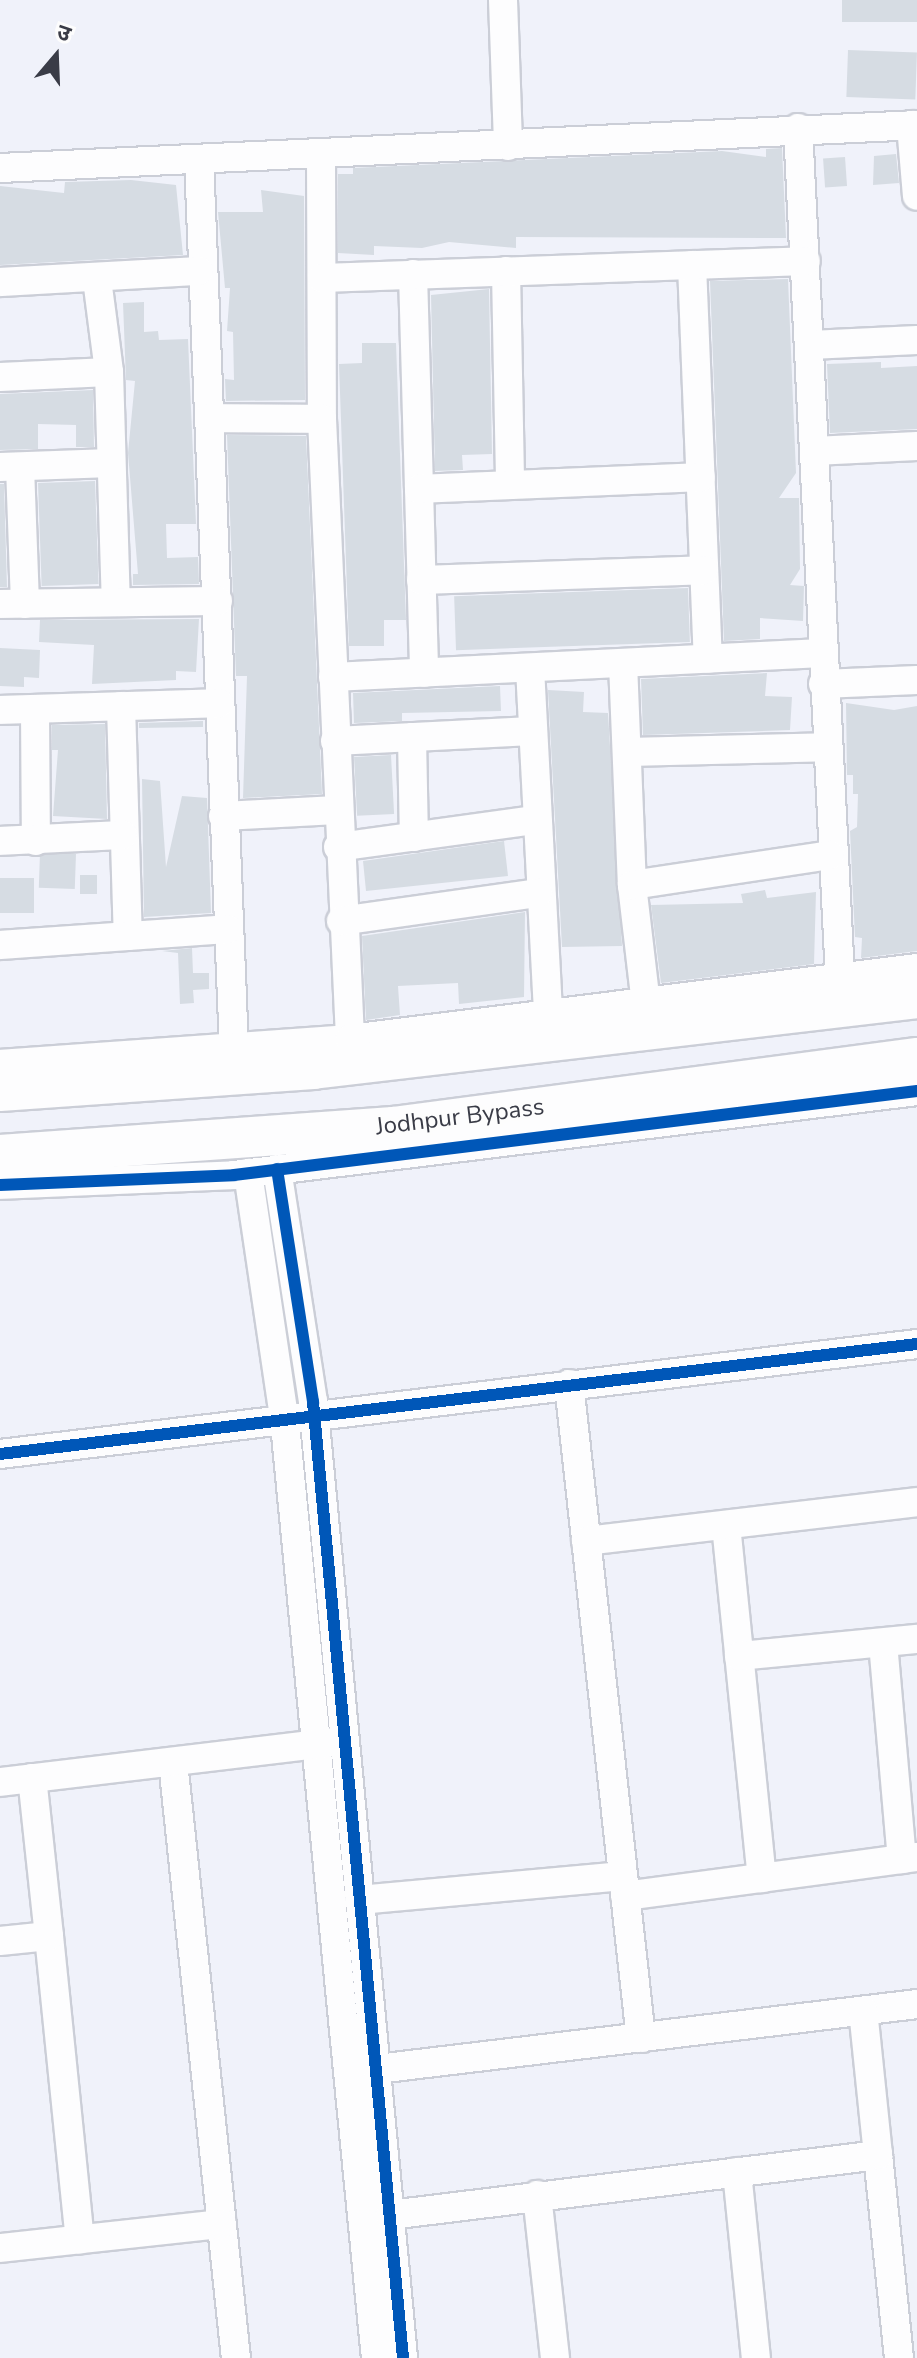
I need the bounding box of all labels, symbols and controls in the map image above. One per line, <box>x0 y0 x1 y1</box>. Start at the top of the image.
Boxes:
north arrow <box>16 16 96 96</box>
text: उ <box>53 17 75 50</box>
street label: Jodhpur Bypass <box>374 1092 546 1142</box>

